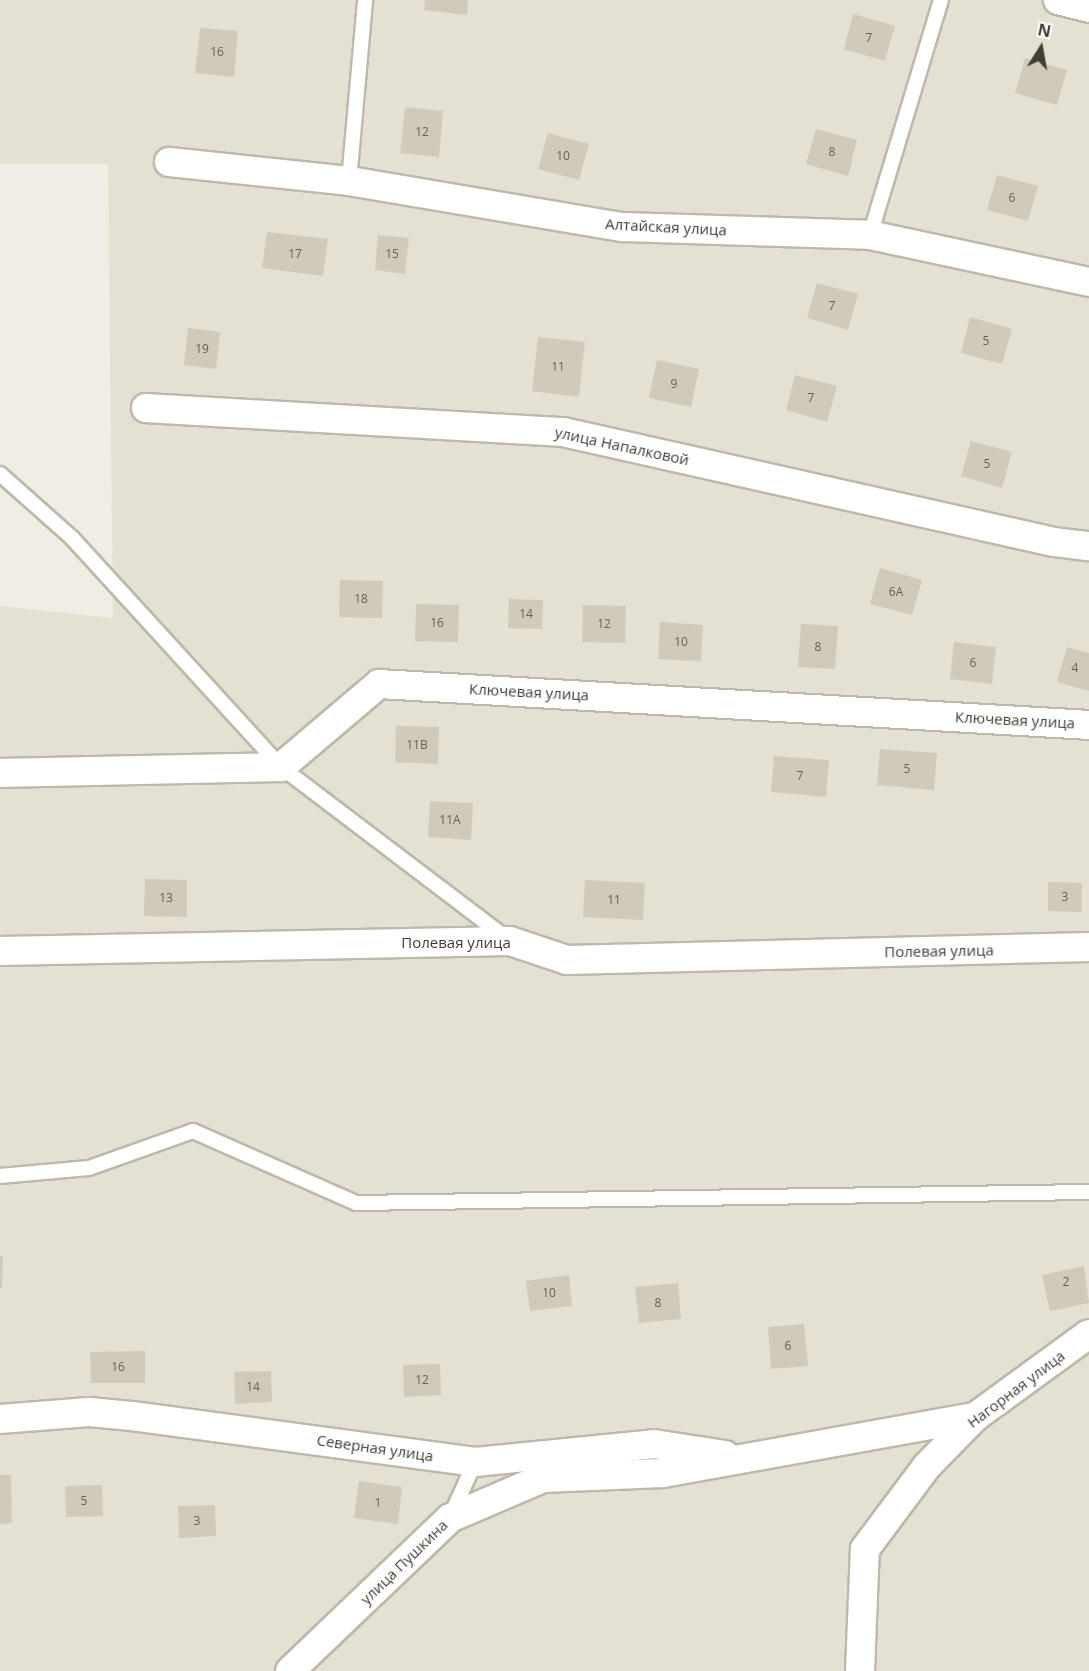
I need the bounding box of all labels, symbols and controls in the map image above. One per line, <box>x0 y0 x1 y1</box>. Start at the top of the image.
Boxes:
north arrow <box>1011 18 1071 78</box>
text: N <box>1036 18 1053 42</box>
house number: 7 <box>866 31 872 45</box>
house number: 16 <box>210 45 224 59</box>
house number: 12 <box>415 125 429 139</box>
house number: 8 <box>829 145 835 159</box>
house number: 10 <box>556 149 570 163</box>
house number: 6 <box>1009 191 1015 205</box>
street label: Алтайская улица <box>605 215 727 239</box>
house number: 17 <box>288 247 302 261</box>
house number: 15 <box>385 247 399 261</box>
house number: 7 <box>829 299 835 313</box>
house number: 5 <box>983 334 989 348</box>
house number: 19 <box>195 342 209 356</box>
house number: 11 <box>551 360 565 374</box>
house number: 9 <box>671 377 677 391</box>
house number: 7 <box>808 391 814 405</box>
street label: улица Напалковой <box>553 423 691 469</box>
house number: 5 <box>984 457 990 471</box>
house number: 6А <box>889 585 903 599</box>
house number: 18 <box>354 592 368 606</box>
house number: 14 <box>519 607 533 621</box>
house number: 16 <box>430 616 444 630</box>
house number: 12 <box>597 617 611 631</box>
house number: 10 <box>674 635 688 649</box>
house number: 8 <box>815 640 821 654</box>
house number: 6 <box>970 656 976 670</box>
house number: 4 <box>1072 661 1078 675</box>
street label: Ключевая улица <box>469 680 589 704</box>
street label: Ключевая улица <box>955 708 1075 732</box>
house number: 11В <box>406 738 428 752</box>
house number: 5 <box>904 762 910 776</box>
house number: 7 <box>797 769 803 783</box>
house number: 11А <box>439 813 461 827</box>
house number: 3 <box>1062 890 1068 904</box>
house number: 13 <box>159 891 173 905</box>
house number: 11 <box>607 893 621 907</box>
street label: Полевая улица <box>401 934 511 952</box>
street label: Полевая улица <box>884 941 994 961</box>
house number: 2 <box>1063 1275 1069 1289</box>
house number: 10 <box>542 1286 556 1300</box>
house number: 8 <box>655 1296 661 1310</box>
house number: 6 <box>785 1339 791 1353</box>
street label: Нагорная улица <box>964 1346 1068 1432</box>
house number: 16 <box>111 1360 125 1374</box>
house number: 12 <box>415 1373 429 1387</box>
house number: 14 <box>246 1380 260 1394</box>
street label: Северная улица <box>316 1431 434 1465</box>
house number: 5 <box>81 1494 87 1508</box>
house number: 1 <box>375 1496 381 1510</box>
house number: 3 <box>194 1514 200 1528</box>
street label: улица Пушкина <box>357 1516 451 1608</box>

